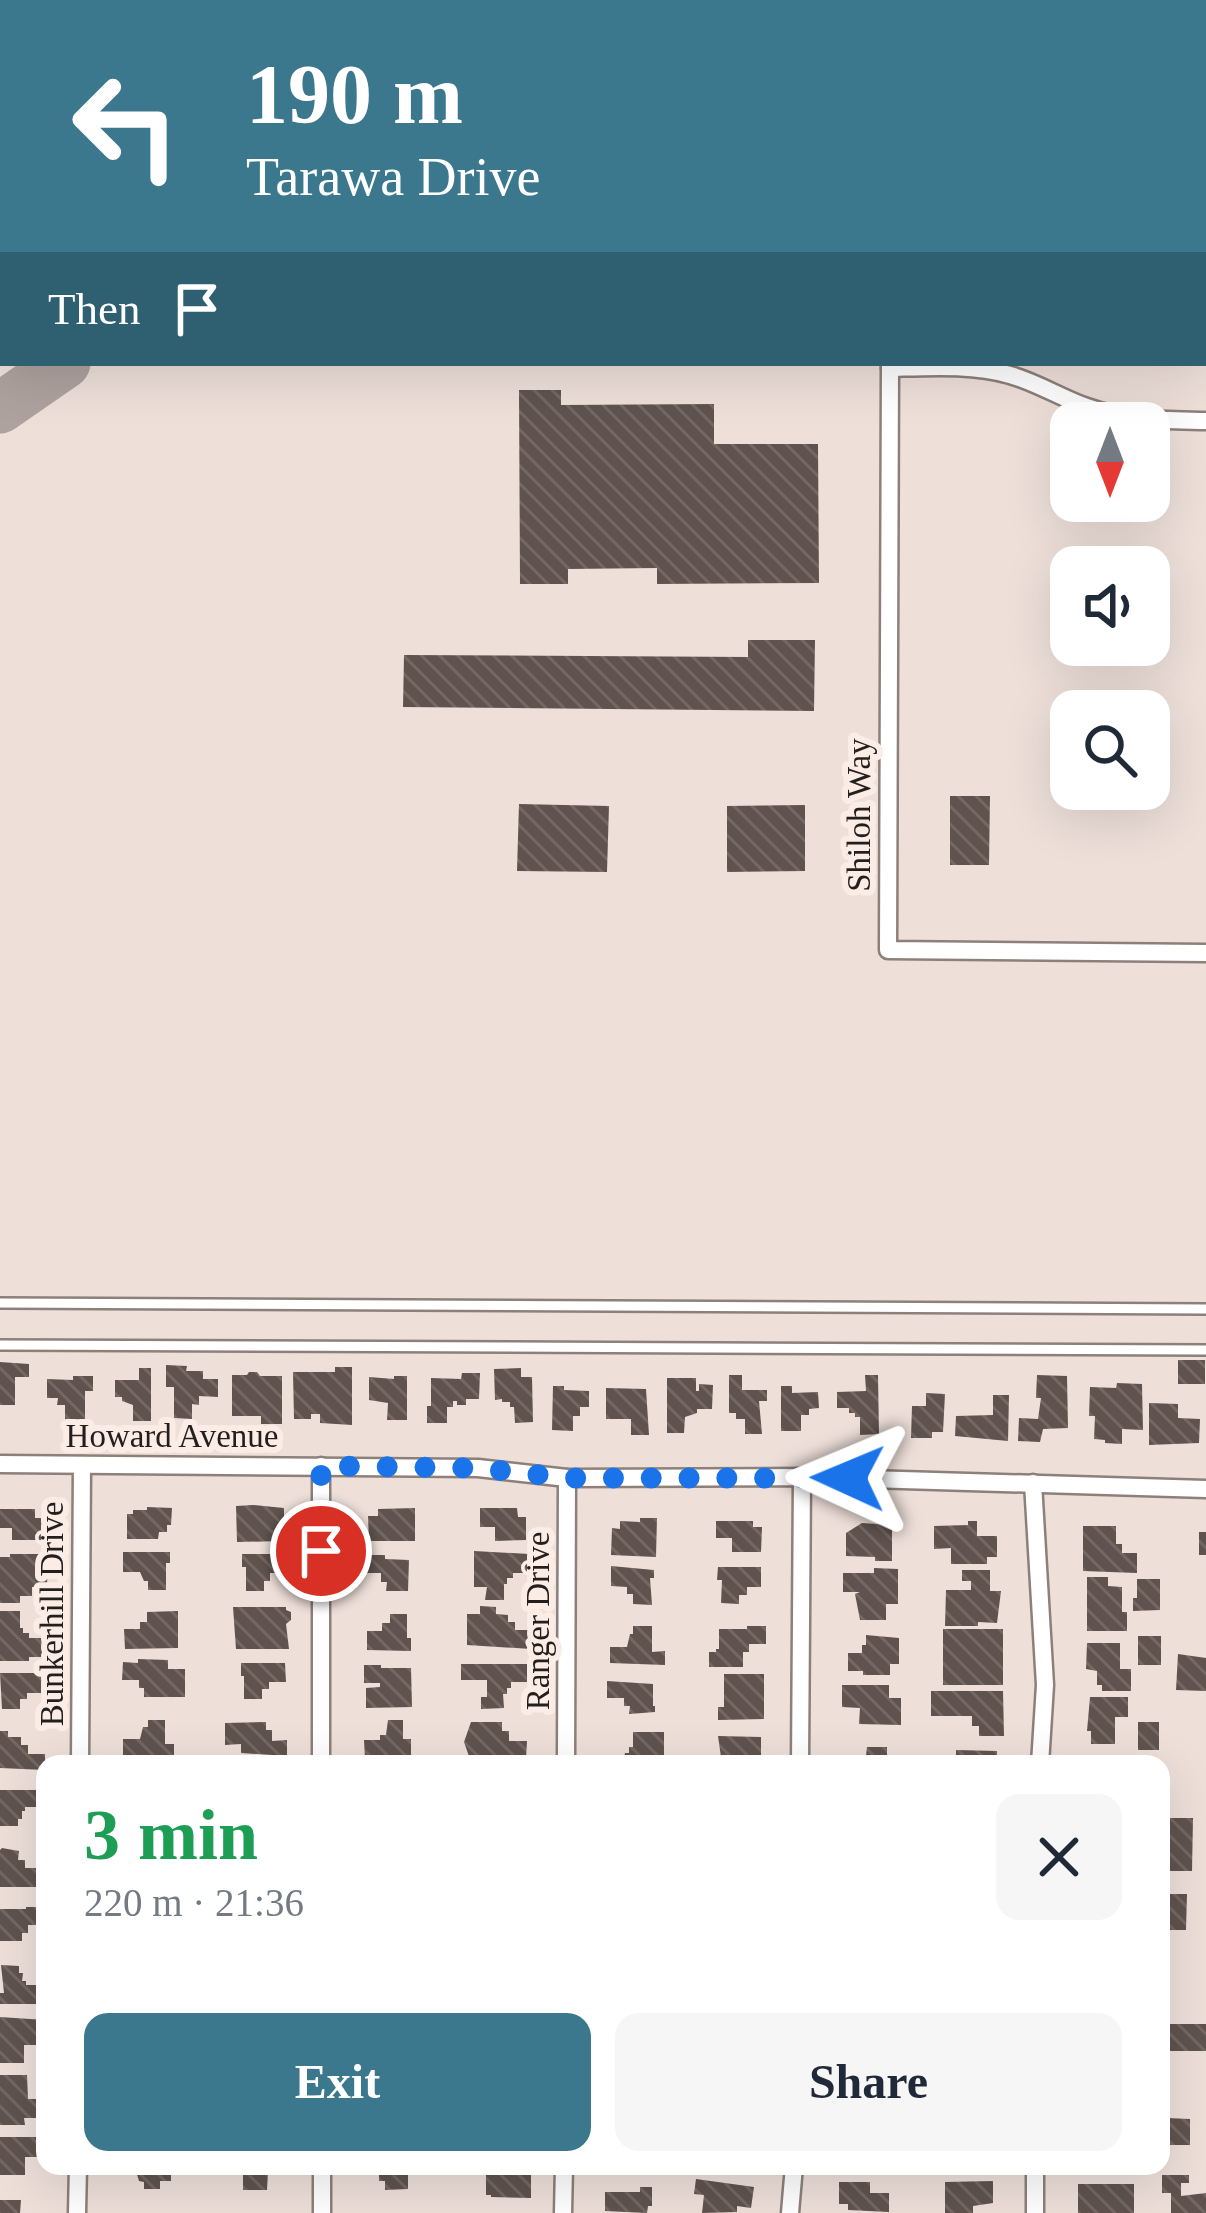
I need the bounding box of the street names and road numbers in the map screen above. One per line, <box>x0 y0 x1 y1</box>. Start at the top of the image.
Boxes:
street label: Shiloh Way <box>841 738 877 892</box>
street label: Howard Avenue <box>66 1418 278 1454</box>
street label: Bunkerhill Drive <box>34 1502 70 1726</box>
street label: Ranger Drive <box>520 1532 556 1710</box>

